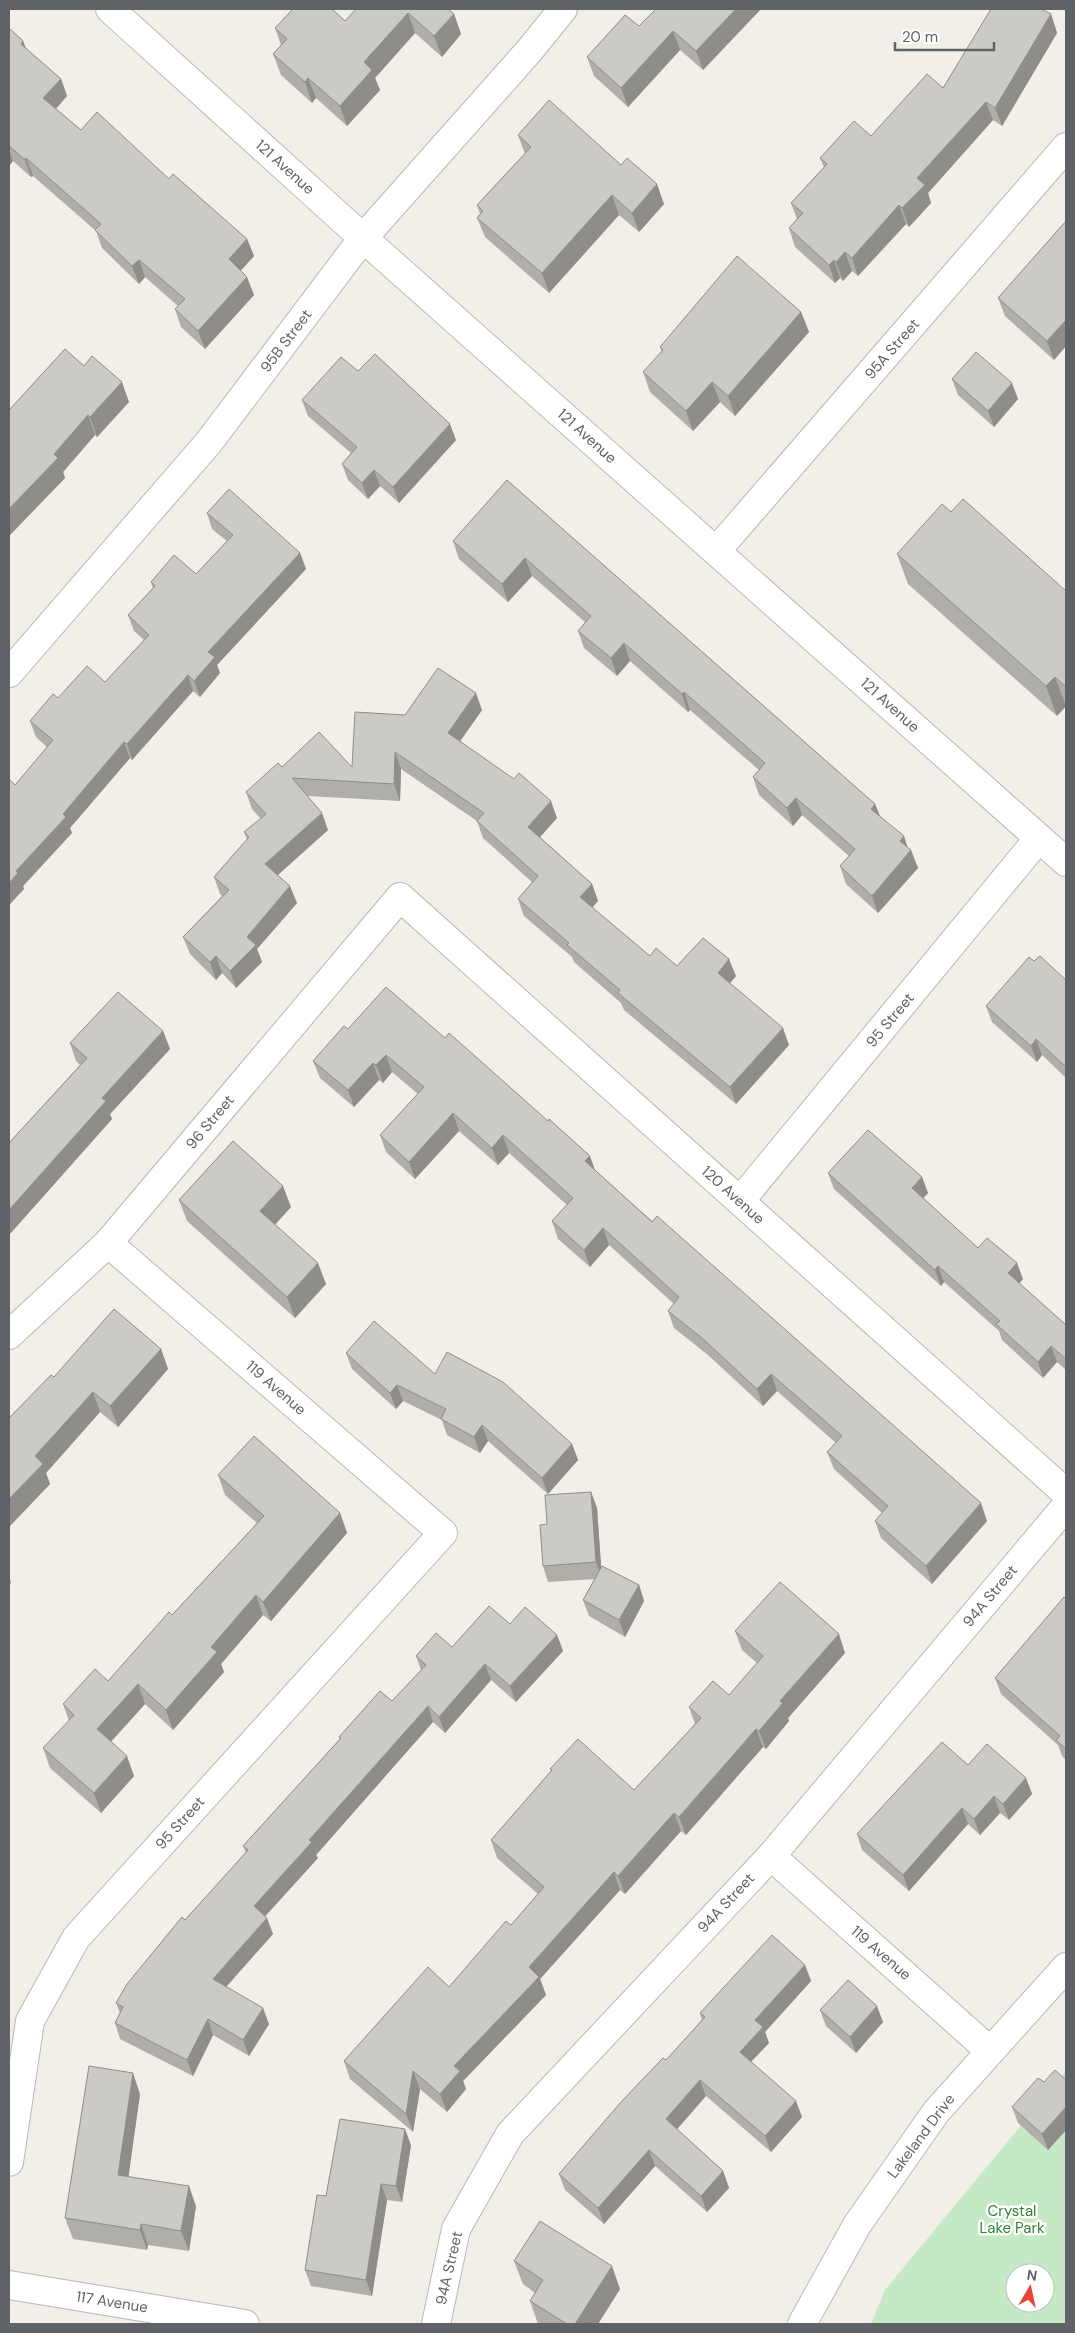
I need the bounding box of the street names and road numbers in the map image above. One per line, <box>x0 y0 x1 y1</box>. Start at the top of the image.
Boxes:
street label: 121 Avenue <box>251 135 319 199</box>
street label: 95B Street <box>256 305 316 377</box>
street label: 95A Street <box>860 314 924 384</box>
street label: 121 Avenue <box>553 404 621 468</box>
street label: 121 Avenue <box>856 673 924 737</box>
street label: 95 Street <box>861 989 919 1051</box>
street label: 96 Street <box>181 1090 239 1153</box>
street label: 120 Avenue <box>697 1161 769 1229</box>
street label: 119 Avenue <box>242 1356 310 1420</box>
street label: 94A Street <box>958 1561 1022 1631</box>
street label: 95 Street <box>151 1792 209 1854</box>
street label: 94A Street <box>693 1869 759 1937</box>
street label: 119 Avenue <box>847 1921 915 1985</box>
street label: Lakeland Drive <box>883 2090 959 2182</box>
street label: 94A Street <box>431 2229 467 2307</box>
street label: 117 Avenue <box>75 2286 149 2318</box>

